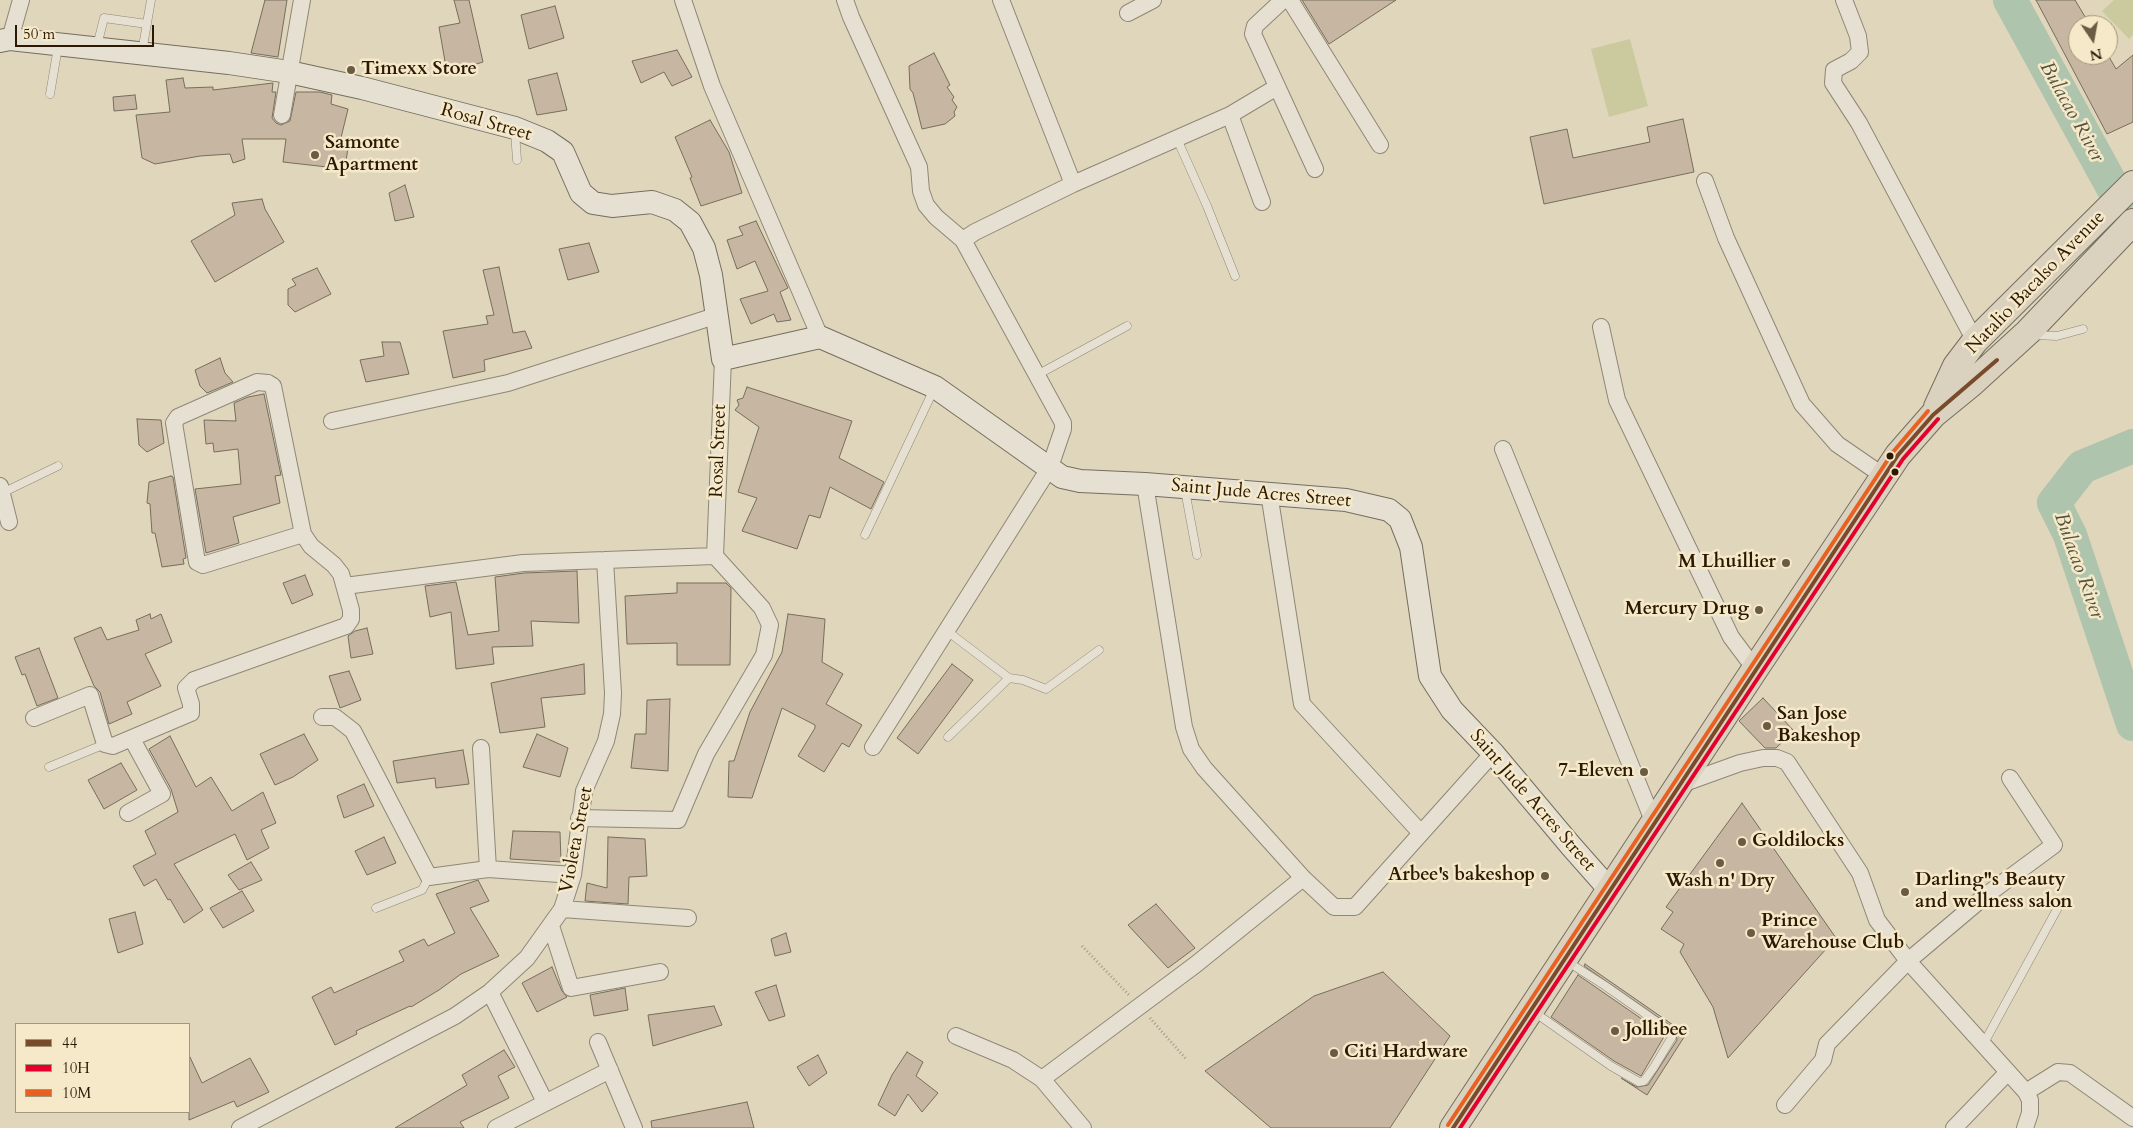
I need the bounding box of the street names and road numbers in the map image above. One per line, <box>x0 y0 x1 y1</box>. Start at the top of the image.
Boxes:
street label: Rosal Street <box>438 99 534 147</box>
street label: Natalio Bacalso Avenue <box>1962 207 2110 359</box>
street label: Rosal Street <box>706 404 732 498</box>
street label: Saint Jude Acres Street <box>1170 475 1352 513</box>
street label: Saint Jude Acres Street <box>1464 725 1600 877</box>
street label: Violeta Street <box>555 785 599 895</box>

